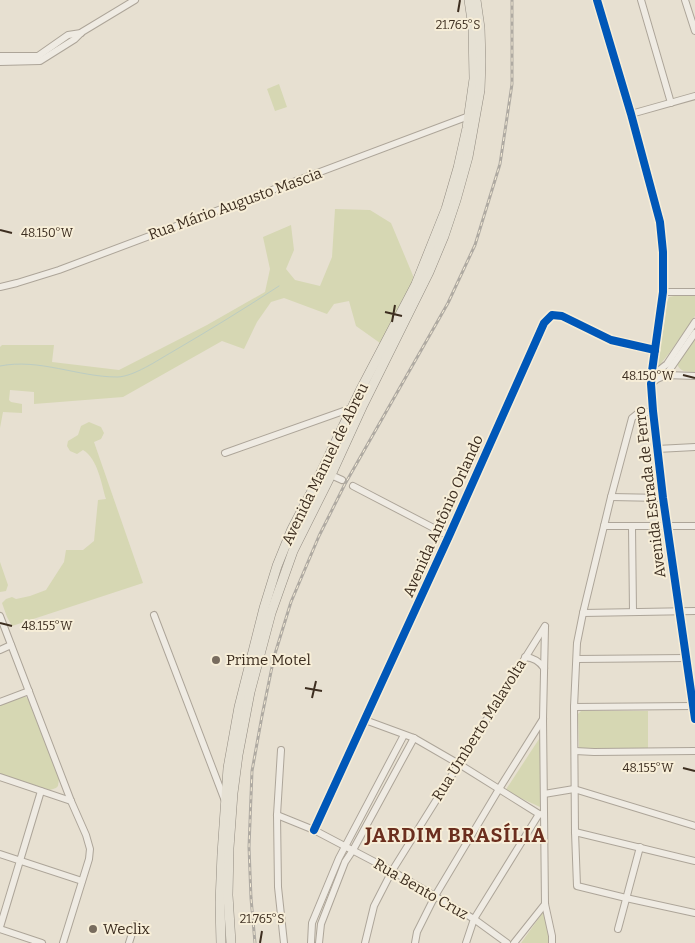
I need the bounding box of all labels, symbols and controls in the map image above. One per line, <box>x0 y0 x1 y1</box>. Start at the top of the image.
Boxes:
text: 21.765°S <box>436 18 480 32</box>
street label: Rua Mário Augusto Mascia <box>146 164 324 244</box>
text: 48.150°W <box>21 226 74 240</box>
text: 48.150°W <box>622 369 675 383</box>
street label: Avenida Manuel de Abreu <box>278 380 372 548</box>
street label: Avenida Estrada de Ferro <box>631 405 669 579</box>
street label: Avenida Antônio Orlando <box>399 432 487 600</box>
text: 48.155°W <box>22 619 73 633</box>
place label: Prime Motel <box>226 651 311 669</box>
marker: Prime Motel <box>210 654 222 666</box>
street label: Rua Umberto Malavolta <box>428 656 530 804</box>
text: 48.155°W <box>623 761 674 775</box>
district label: JARDIM BRASÍLIA <box>364 822 547 847</box>
street label: Rua Bento Cruz <box>370 855 472 923</box>
text: 21.765°S <box>240 912 284 926</box>
place label: Weclix <box>103 920 150 938</box>
marker: Weclix <box>87 923 99 935</box>

